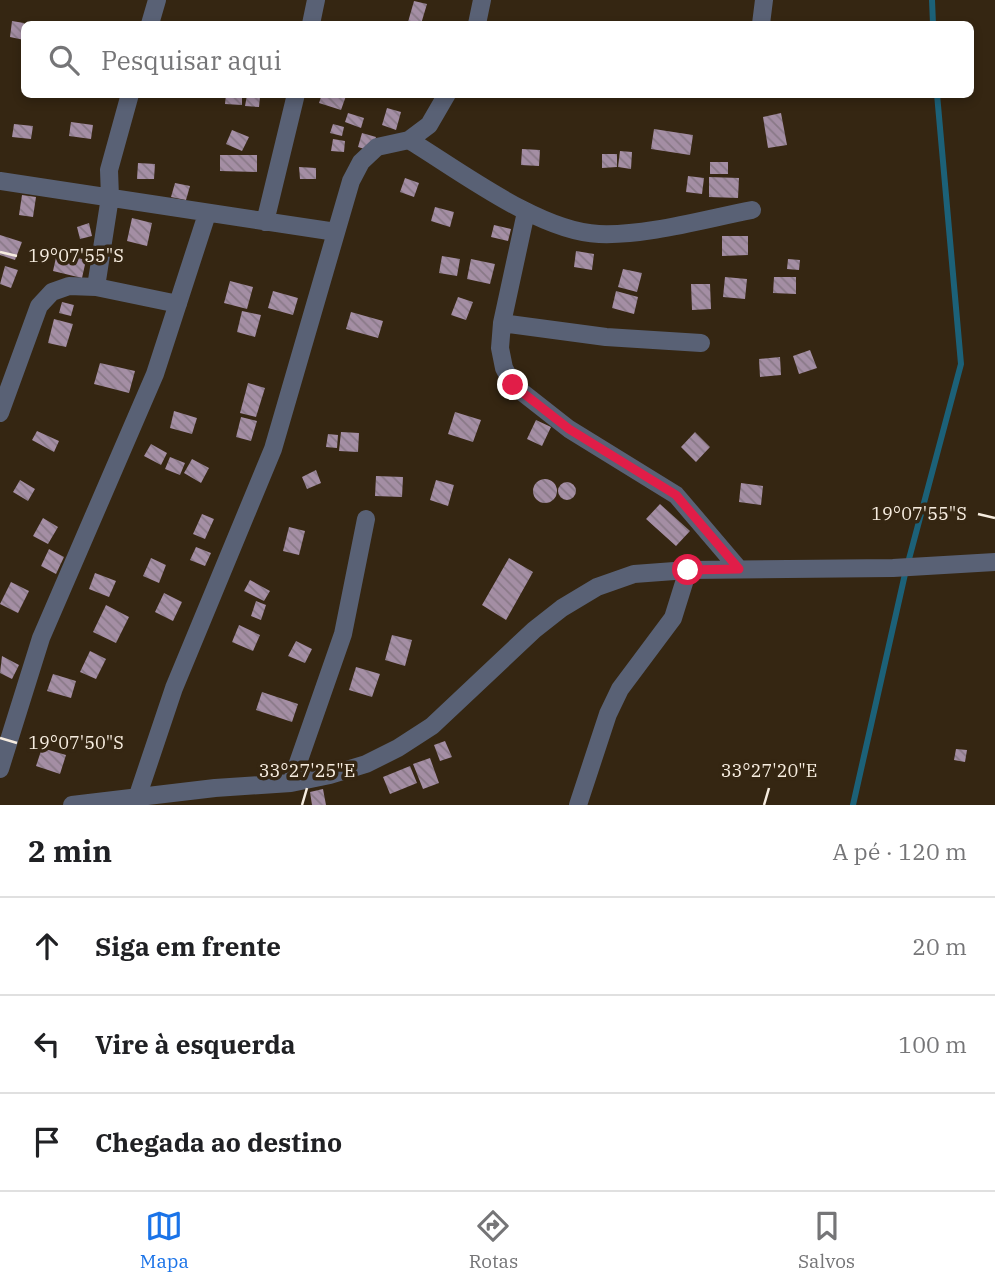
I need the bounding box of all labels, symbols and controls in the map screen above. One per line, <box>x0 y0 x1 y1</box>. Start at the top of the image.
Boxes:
search box <box>21 21 974 98</box>
icon: search <box>45 41 83 79</box>
text: Pesquisar aqui <box>101 43 282 77</box>
text: 19°07'55"S <box>28 244 124 267</box>
route end <box>497 369 528 400</box>
text: 19°07'55"S <box>871 502 967 525</box>
route start <box>672 554 703 585</box>
text: 19°07'50"S <box>28 731 124 754</box>
text: 33°27'25"E <box>259 759 355 782</box>
text: 33°27'20"E <box>721 759 817 782</box>
text: 2 min <box>28 831 112 870</box>
text: A pé · 120 m <box>832 836 967 866</box>
icon: ahead <box>28 927 66 965</box>
text: Siga em frente <box>95 929 281 963</box>
text: 20 m <box>912 931 967 961</box>
icon: left <box>28 1025 66 1063</box>
text: Vire à esquerda <box>95 1027 296 1061</box>
text: 100 m <box>898 1029 967 1059</box>
icon: arrive <box>28 1123 66 1161</box>
text: Chegada ao destino <box>95 1125 342 1159</box>
tab: Mapa <box>140 1207 189 1273</box>
tab: Rotas <box>469 1207 518 1273</box>
tab: Salvos <box>798 1207 855 1273</box>

